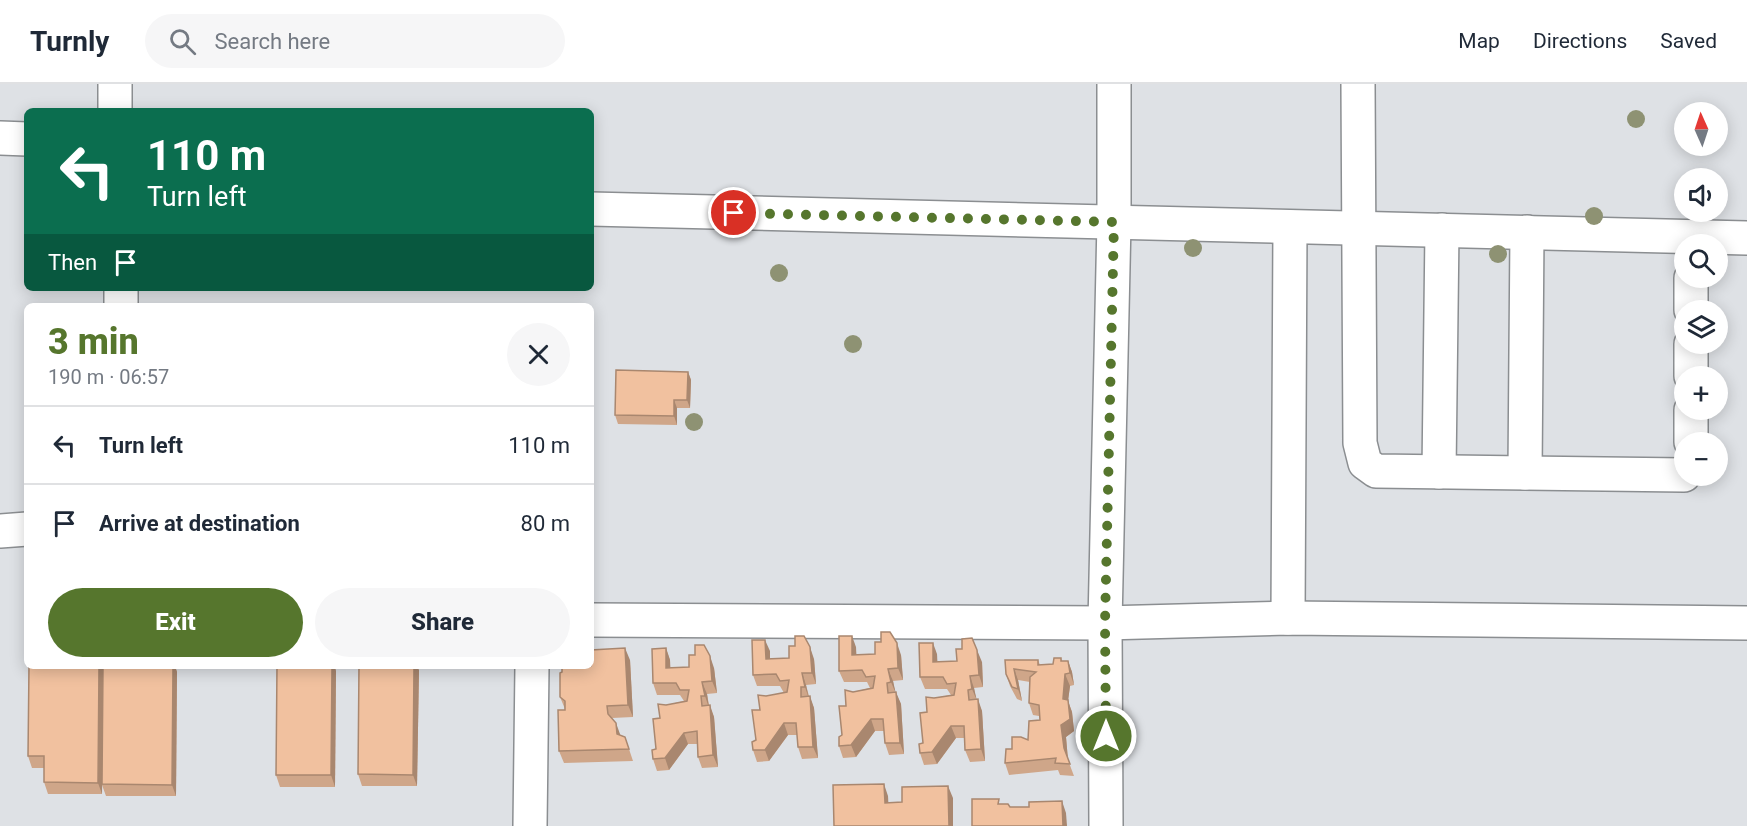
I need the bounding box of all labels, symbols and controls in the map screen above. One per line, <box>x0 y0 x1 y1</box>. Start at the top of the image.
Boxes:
search box <box>145 14 565 68</box>
text: Turnly <box>30 25 109 58</box>
icon: search <box>166 25 199 58</box>
text: Search here <box>214 29 330 54</box>
text: Map <box>1458 29 1500 53</box>
text: Directions <box>1533 29 1627 53</box>
text: Saved <box>1660 29 1717 53</box>
north arrow <box>1674 102 1728 156</box>
map controls <box>1674 102 1728 486</box>
text: 110 m <box>147 131 266 180</box>
icon: left <box>48 132 126 210</box>
button: sound <box>1674 168 1728 222</box>
text: Turn left <box>147 181 247 213</box>
pin <box>708 187 759 238</box>
icon: arrive <box>717 196 750 229</box>
button: search <box>1674 234 1728 288</box>
icon: arrive <box>109 246 142 279</box>
text: Then <box>48 250 97 275</box>
button: layers <box>1674 300 1728 354</box>
text: 3 min <box>48 321 139 363</box>
button: close <box>507 323 570 386</box>
text: 190 m · 06:57 <box>48 365 169 389</box>
button: + <box>1674 366 1728 420</box>
icon: left <box>48 429 81 462</box>
button: − <box>1674 432 1728 486</box>
text: Turn left <box>99 433 183 458</box>
text: 110 m <box>508 433 570 458</box>
icon: arrive <box>48 507 81 540</box>
text: Arrive at destination <box>99 511 300 536</box>
text: 80 m <box>521 511 570 536</box>
button: Exit <box>48 588 303 657</box>
button: Share <box>315 588 570 657</box>
position arrow <box>1074 704 1138 768</box>

